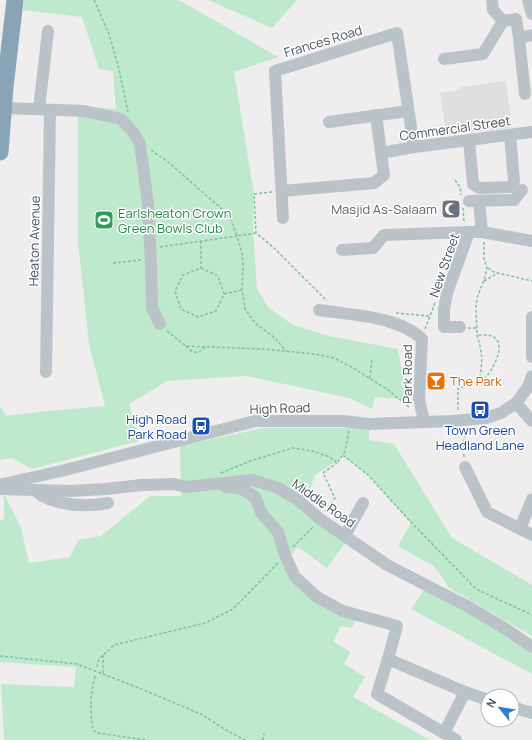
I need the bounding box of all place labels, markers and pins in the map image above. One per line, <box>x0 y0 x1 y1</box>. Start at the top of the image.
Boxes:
mosque icon: Masjid As-Salaam <box>440 198 462 220</box>
place label: Masjid As-Salaam <box>331 200 437 218</box>
place label: Earlsheaton Crown Green Bowls Club <box>118 204 232 237</box>
sports icon: Earlsheaton Crown Green Bowls Club <box>93 209 115 231</box>
bar icon: The Park <box>425 370 447 392</box>
place label: The Park <box>450 372 502 390</box>
bus stop icon: Town Green Headland Lane <box>469 399 491 421</box>
place label: High Road Park Road <box>126 410 187 443</box>
bus stop icon: High Road Park Road <box>190 415 212 437</box>
place label: Town Green Headland Lane <box>436 421 525 454</box>

